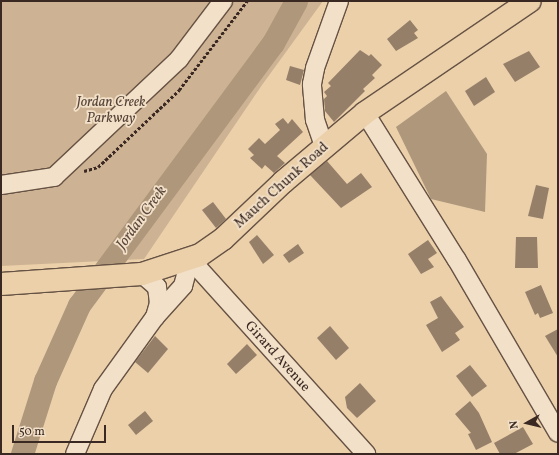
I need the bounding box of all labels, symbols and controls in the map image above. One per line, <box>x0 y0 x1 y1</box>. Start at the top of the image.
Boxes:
park label: Jordan Creek Parkway <box>76 95 146 128</box>
street label: Mauch Chunk Road <box>232 139 332 233</box>
water label: Jordan Creek <box>113 183 171 253</box>
street label: Girard Avenue <box>241 318 313 396</box>
north arrow <box>507 403 547 443</box>
scale bar <box>14 417 108 443</box>
text: N <box>507 420 523 430</box>
text: 50 m <box>19 424 45 440</box>

